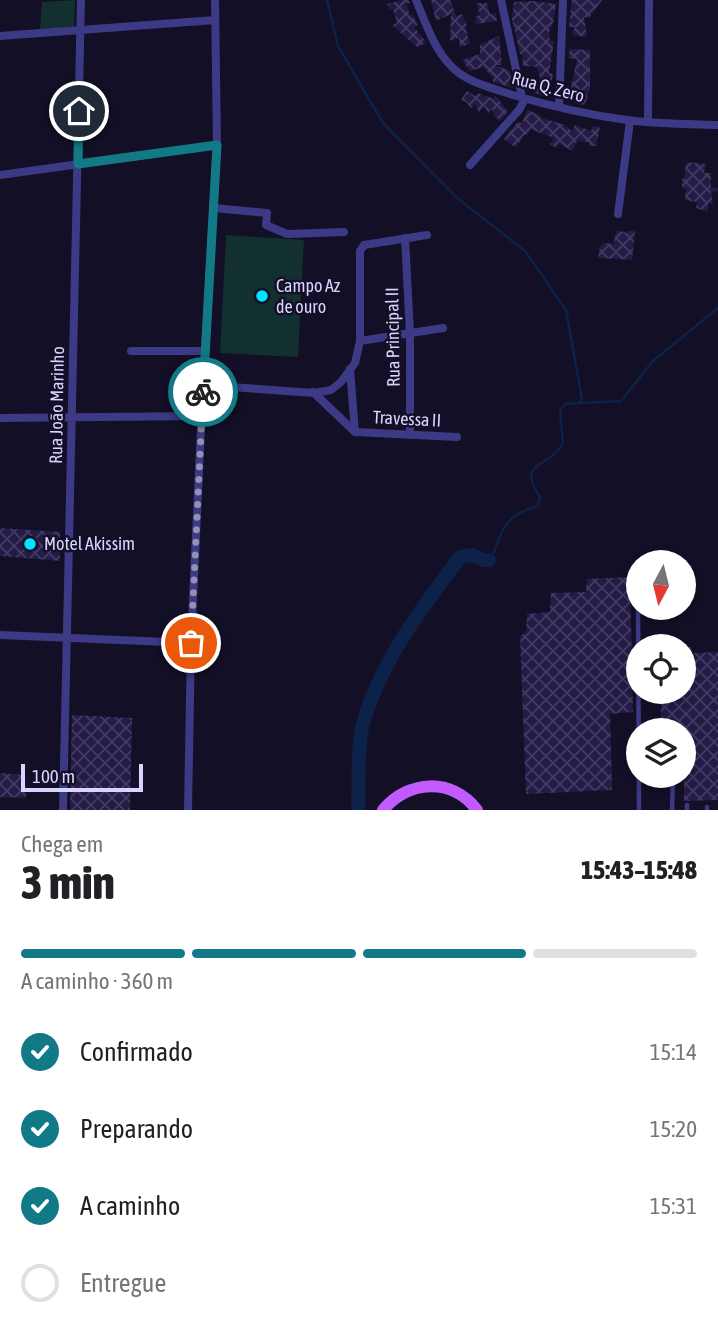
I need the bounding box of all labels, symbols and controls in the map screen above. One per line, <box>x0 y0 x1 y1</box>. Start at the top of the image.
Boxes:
street label: Rua Q. Zero <box>509 67 587 106</box>
pin <box>49 81 109 141</box>
icon: home <box>60 92 98 130</box>
place label: Campo Az de ouro <box>276 275 341 317</box>
street label: Rua Principal II <box>381 287 404 387</box>
marker: Campo Az de ouro <box>254 288 270 304</box>
street label: Rua João Marinho <box>45 346 68 464</box>
courier <box>168 357 238 427</box>
icon: bike <box>184 373 222 411</box>
street label: Travessa II <box>372 406 442 431</box>
place label: Motel Akissim <box>44 533 135 554</box>
marker: Motel Akissim <box>22 536 38 552</box>
north arrow <box>626 550 696 620</box>
map controls <box>626 550 696 788</box>
pin <box>161 613 221 673</box>
icon: bag <box>172 624 210 662</box>
button: locate <box>626 634 696 704</box>
button: layers <box>626 718 696 788</box>
scale bar <box>21 761 144 793</box>
text: 100 m <box>32 765 75 787</box>
text: Chega em <box>21 831 103 857</box>
text: 15:43–15:48 <box>581 855 697 885</box>
text: 3 min <box>21 856 115 909</box>
text: A caminho · 360 m <box>21 968 173 994</box>
icon: check <box>21 1033 59 1071</box>
text: Confirmado <box>80 1037 193 1067</box>
text: 15:14 <box>650 1039 697 1065</box>
icon: check <box>21 1110 59 1148</box>
text: Preparando <box>80 1114 193 1144</box>
text: 15:20 <box>650 1116 697 1142</box>
icon: check <box>21 1187 59 1225</box>
text: A caminho <box>80 1191 180 1221</box>
text: 15:31 <box>650 1193 697 1219</box>
text: Entregue <box>80 1268 166 1298</box>

